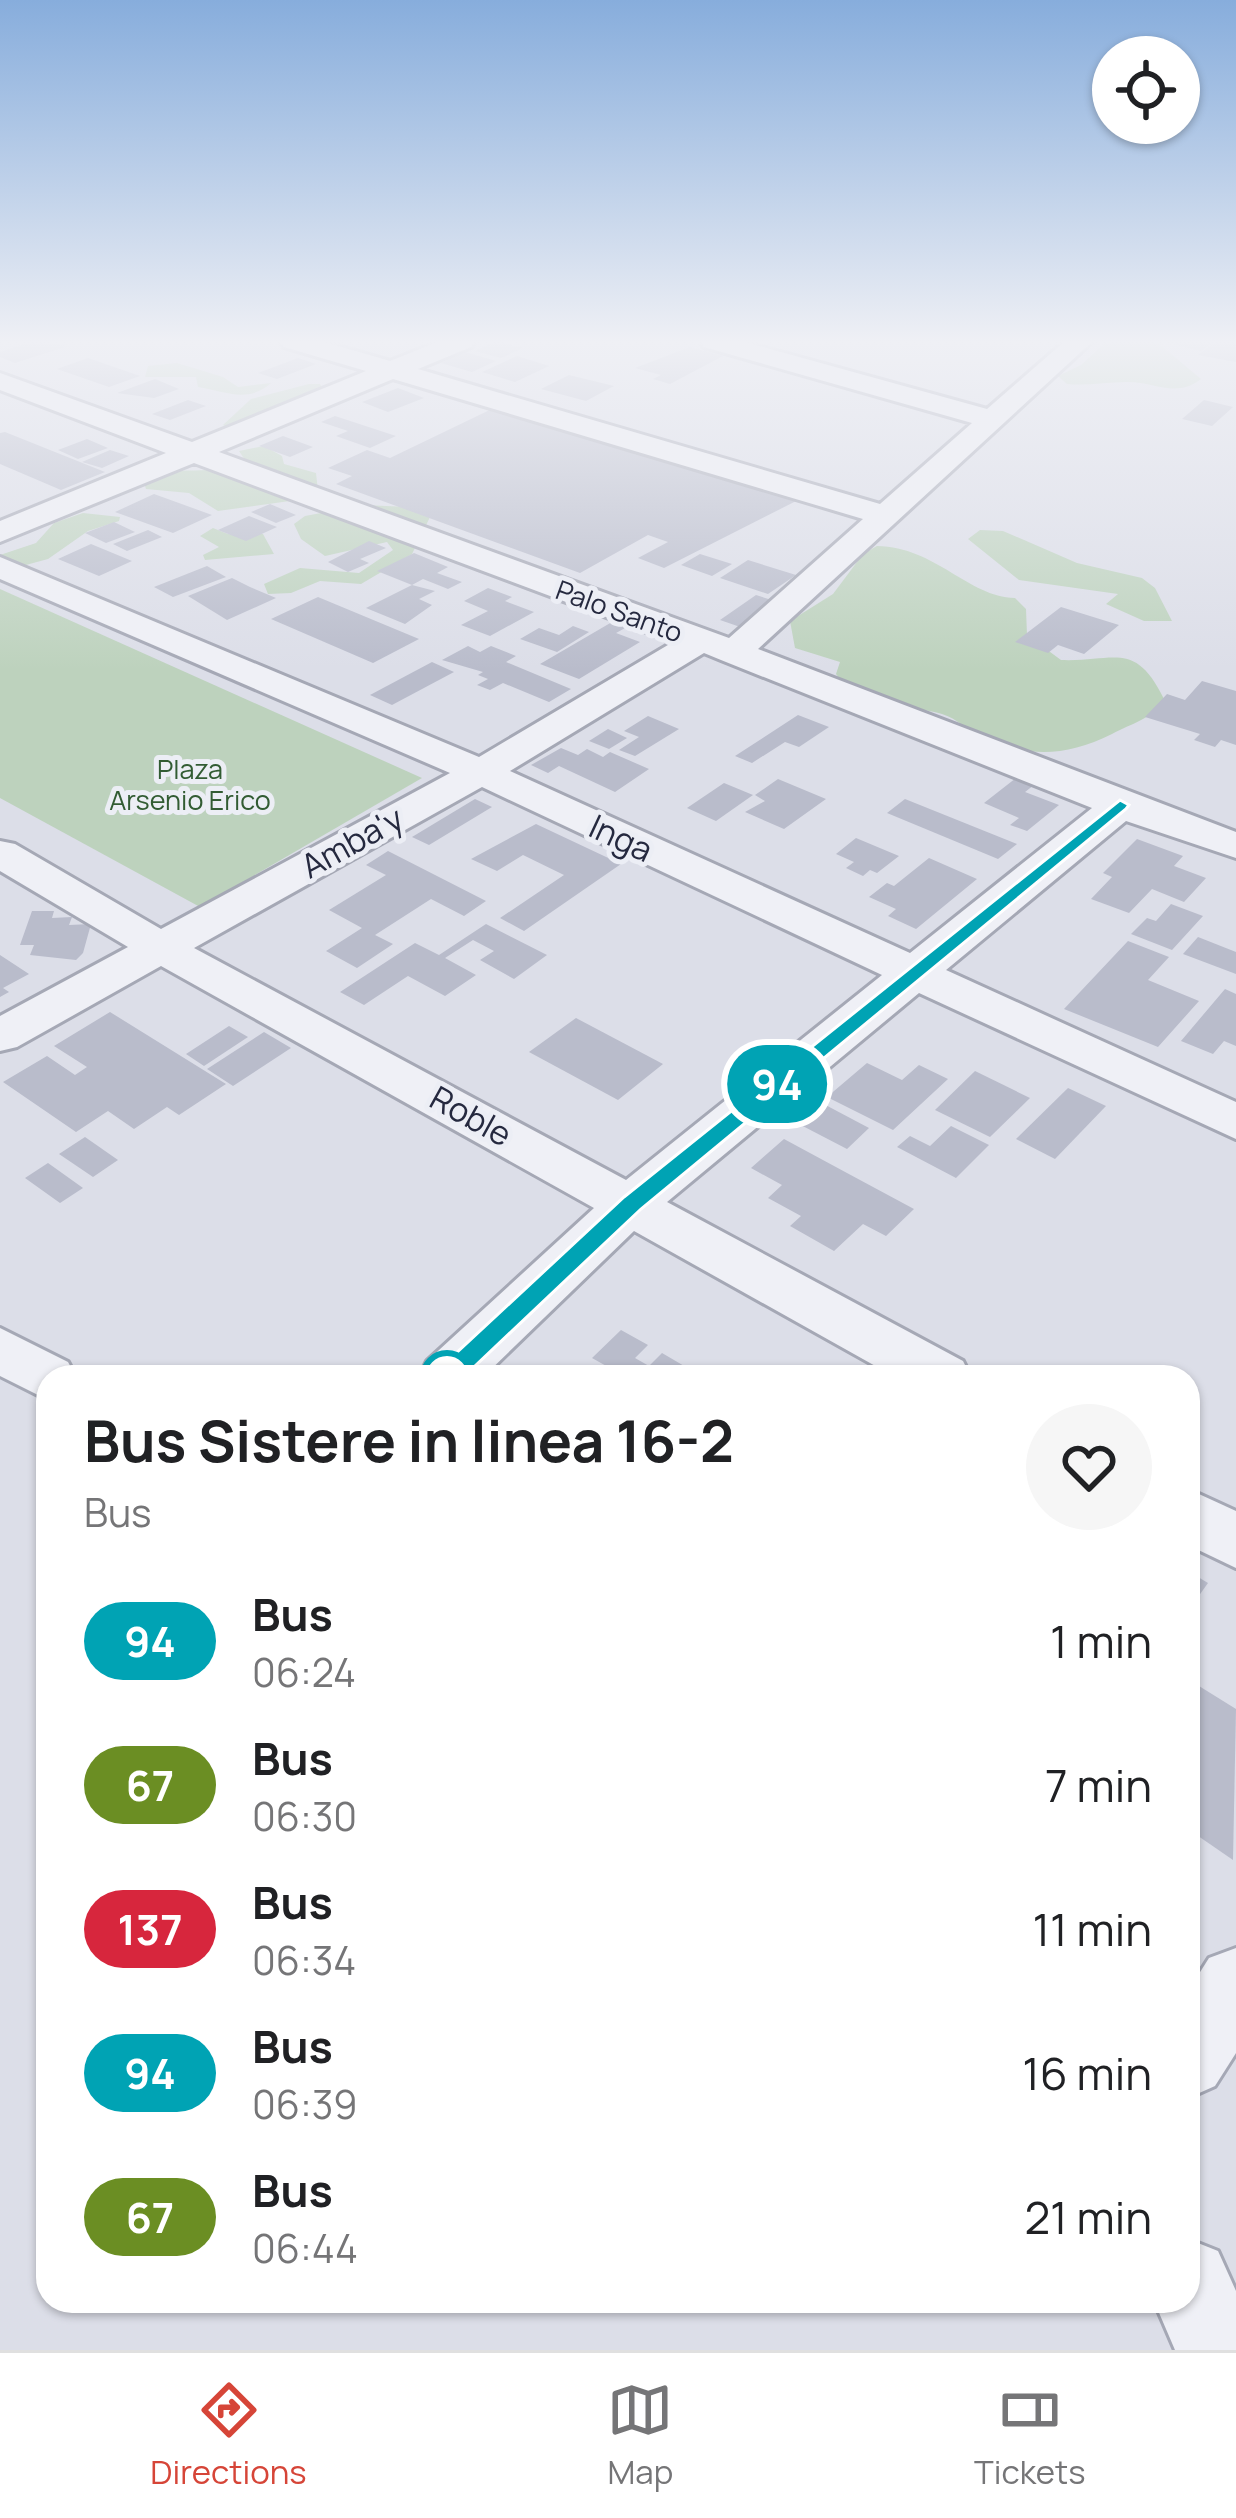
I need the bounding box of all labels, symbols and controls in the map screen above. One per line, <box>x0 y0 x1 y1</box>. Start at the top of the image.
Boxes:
map controls <box>1092 36 1200 144</box>
button: locate <box>1092 36 1200 144</box>
street label: Palo Santo <box>551 571 688 651</box>
park label: Plaza Arsenio Erico <box>109 750 271 818</box>
street label: Amba'y <box>292 795 411 888</box>
street label: Inga <box>582 803 660 872</box>
line badge: 94 <box>723 1045 831 1123</box>
text: 94 <box>751 1055 803 1113</box>
street label: Roble <box>422 1075 520 1156</box>
unlabelled marker <box>422 1352 472 1402</box>
text: Bus Sistere in linea 16-2 <box>84 1401 734 1479</box>
button: heart <box>1026 1404 1152 1530</box>
text: Bus <box>84 1485 152 1539</box>
text: Bus <box>252 1583 333 1645</box>
text: 1 min <box>1050 1610 1152 1672</box>
text: 94 <box>124 1612 176 1670</box>
text: 06:24 <box>252 1645 356 1699</box>
text: Bus <box>252 1727 333 1789</box>
text: 7 min <box>1045 1754 1152 1816</box>
text: 67 <box>126 1756 174 1814</box>
text: 06:30 <box>252 1789 357 1843</box>
text: Bus <box>252 1871 333 1933</box>
text: 11 min <box>1033 1898 1152 1960</box>
text: 137 <box>117 1900 183 1958</box>
text: 06:34 <box>252 1933 356 1987</box>
text: Bus <box>252 2015 333 2077</box>
text: 16 min <box>1022 2042 1152 2104</box>
text: 94 <box>124 2044 176 2102</box>
text: 06:39 <box>252 2077 357 2131</box>
text: Bus <box>252 2159 333 2221</box>
text: 21 min <box>1024 2186 1152 2248</box>
text: 67 <box>126 2188 174 2246</box>
text: 06:44 <box>252 2221 358 2275</box>
tab: Directions <box>150 2377 307 2494</box>
tab: Map <box>607 2377 673 2494</box>
tab: Tickets <box>974 2377 1086 2494</box>

